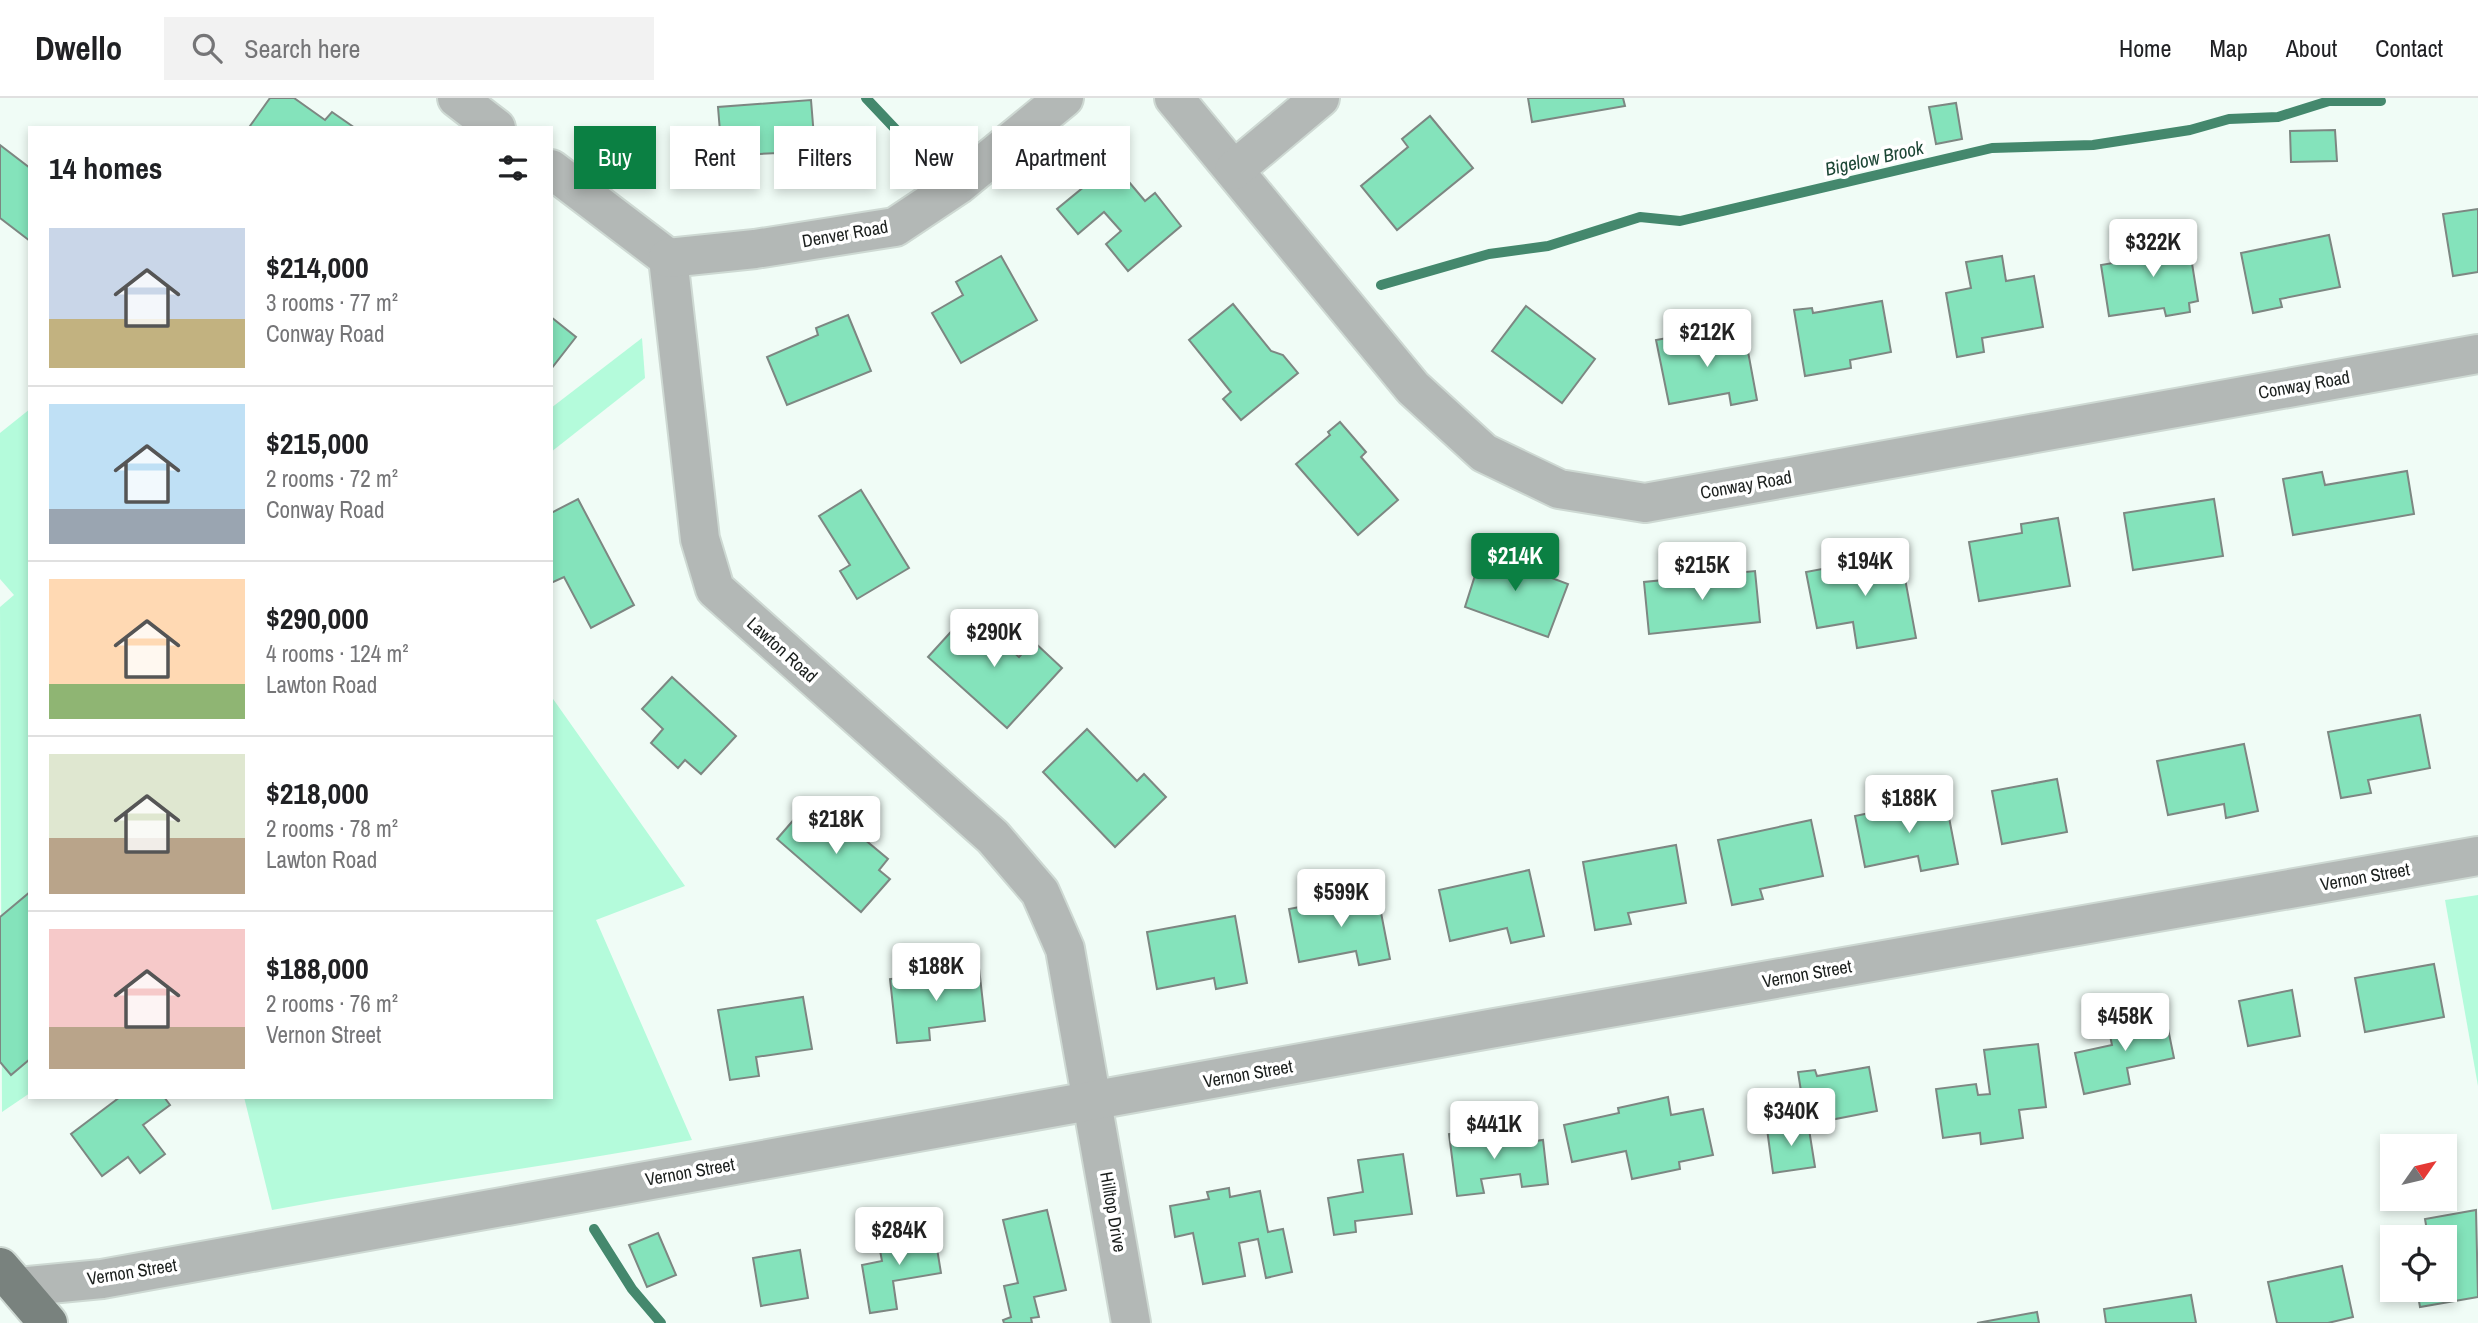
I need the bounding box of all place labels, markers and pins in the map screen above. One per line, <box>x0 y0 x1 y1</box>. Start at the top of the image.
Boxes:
pin: $322K <box>2104 220 2202 279</box>
pin: $212K <box>1658 310 1756 369</box>
pin: $214K <box>1466 533 1564 593</box>
pin: $194K <box>1816 538 1914 598</box>
pin: $215K <box>1653 542 1751 602</box>
pin: $290K <box>945 610 1043 669</box>
pin: $188K <box>1860 776 1958 835</box>
pin: $218K <box>787 796 885 856</box>
pin: $599K <box>1292 870 1390 929</box>
pin: $188K <box>887 944 985 1003</box>
pin: $458K <box>2076 993 2174 1053</box>
pin: $340K <box>1742 1088 1840 1148</box>
pin: $441K <box>1445 1102 1543 1161</box>
pin: $284K <box>850 1208 948 1267</box>

